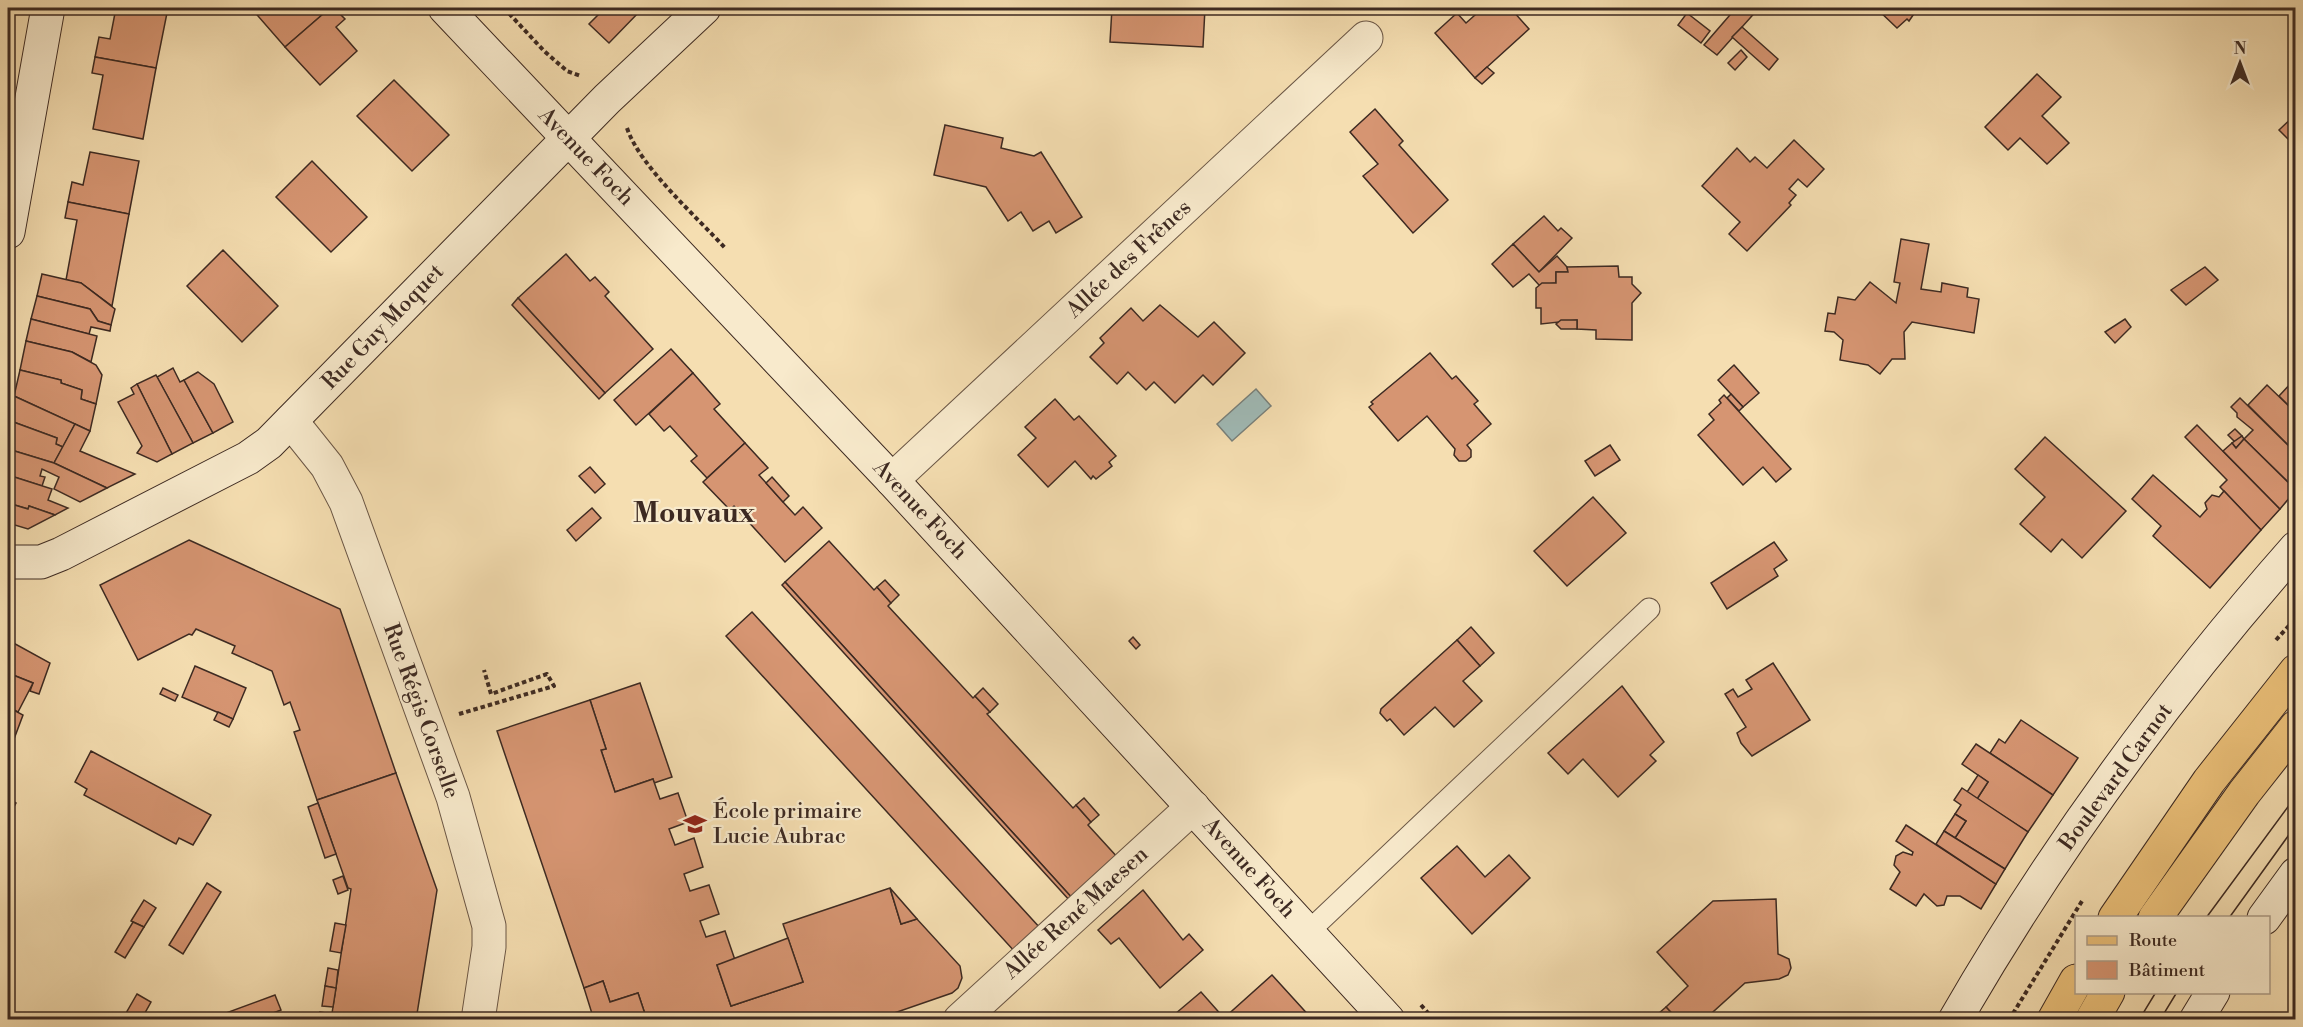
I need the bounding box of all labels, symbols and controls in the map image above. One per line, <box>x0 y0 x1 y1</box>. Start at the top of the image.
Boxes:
north arrow <box>2210 33 2270 93</box>
text: N <box>2234 39 2247 59</box>
street label: Avenue Foch <box>532 101 640 212</box>
street label: Allée des Frênes <box>1060 194 1197 325</box>
street label: Rue Guy Moquet <box>316 258 450 395</box>
street label: Avenue Foch <box>866 454 973 565</box>
district label: Mouvaux <box>633 496 756 531</box>
street label: Rue Régis Corselle <box>377 620 465 802</box>
street label: Boulevard Carnot <box>2053 698 2179 857</box>
place label: École primaire Lucie Aubrac <box>713 797 862 850</box>
school or university icon: École primaire Lucie Aubrac <box>682 811 708 837</box>
street label: Avenue Foch <box>1196 811 1301 924</box>
street label: Allée René Maesen <box>997 841 1154 986</box>
legend <box>2075 916 2270 994</box>
text: Route <box>2129 929 2177 952</box>
text: Bâtiment <box>2128 959 2206 982</box>

